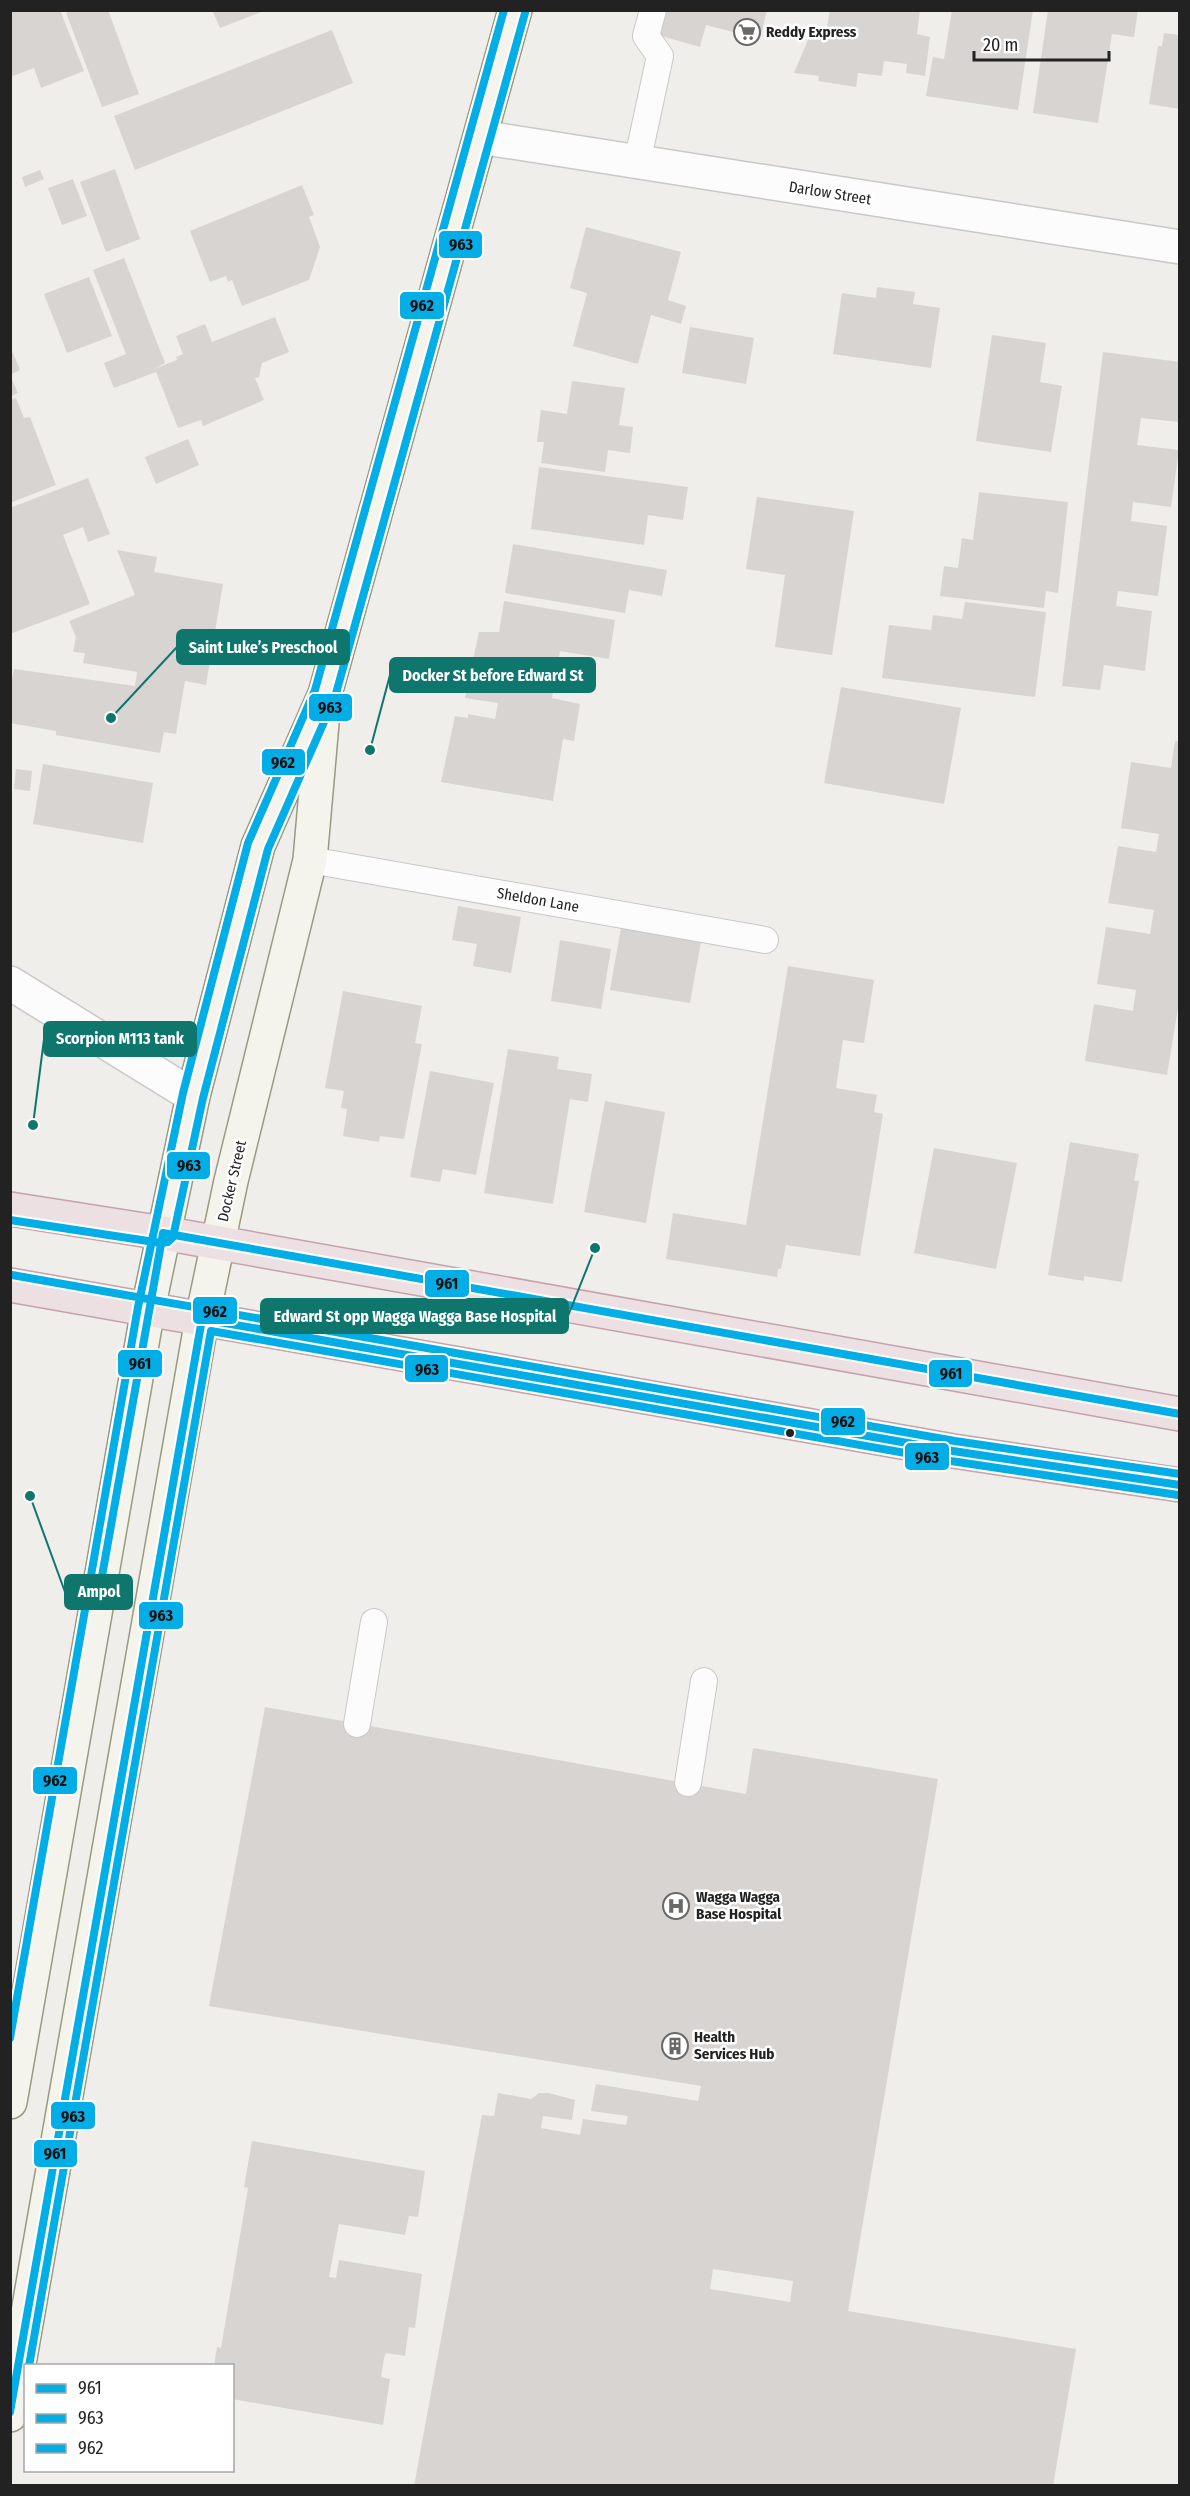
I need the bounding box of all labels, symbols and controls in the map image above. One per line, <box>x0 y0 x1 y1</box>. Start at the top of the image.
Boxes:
supermarket icon: Reddy Express <box>732 17 762 47</box>
place label: Reddy Express <box>766 23 857 41</box>
scale bar <box>974 24 1109 62</box>
text: 20 m <box>983 34 1018 56</box>
street label: Darlow Street <box>788 178 873 208</box>
line badge: 963 <box>438 230 483 259</box>
text: 963 <box>449 235 473 254</box>
line badge: 962 <box>399 291 445 320</box>
text: 962 <box>410 296 435 315</box>
callout: Saint Luke’s Preschool <box>177 630 349 664</box>
text: Saint Luke’s Preschool <box>189 638 338 657</box>
callout: Docker St before Edward St <box>390 658 595 692</box>
text: Docker St before Edward St <box>403 666 584 685</box>
line badge: 963 <box>308 693 353 722</box>
text: 963 <box>318 698 342 717</box>
line badge: 962 <box>261 748 306 776</box>
text: 962 <box>271 753 296 772</box>
street label: Sheldon Lane <box>495 884 581 916</box>
callout: Scorpion M113 tank <box>44 1022 196 1056</box>
text: Scorpion M113 tank <box>56 1029 185 1048</box>
street label: Docker Street <box>214 1138 250 1223</box>
line badge: 963 <box>166 1151 211 1180</box>
text: 963 <box>177 1156 201 1175</box>
line badge: 961 <box>424 1269 470 1298</box>
text: 961 <box>436 1274 458 1293</box>
line badge: 962 <box>192 1296 238 1325</box>
callout: Edward St opp Wagga Wagga Base Hospital <box>261 1299 568 1333</box>
text: 962 <box>203 1302 228 1321</box>
text: Edward St opp Wagga Wagga Base Hospital <box>274 1307 557 1326</box>
line badge: 961 <box>117 1349 163 1378</box>
text: 961 <box>129 1354 151 1373</box>
line badge: 963 <box>404 1354 449 1383</box>
line badge: 961 <box>928 1359 973 1388</box>
text: 963 <box>415 1360 439 1379</box>
text: 961 <box>940 1364 962 1383</box>
line badge: 962 <box>820 1407 866 1436</box>
text: 962 <box>831 1412 856 1431</box>
unlabelled marker <box>784 1427 796 1439</box>
line badge: 963 <box>904 1442 950 1471</box>
text: 963 <box>915 1448 939 1467</box>
callout: Ampol <box>65 1575 132 1609</box>
text: Ampol <box>77 1582 121 1601</box>
line badge: 963 <box>138 1601 184 1630</box>
text: 963 <box>149 1606 173 1625</box>
line badge: 962 <box>32 1766 78 1795</box>
text: 962 <box>43 1771 68 1790</box>
place label: Wagga Wagga Base Hospital <box>696 1888 782 1923</box>
hospital icon: Wagga Wagga Base Hospital <box>661 1891 691 1921</box>
place label: Health Services Hub <box>694 2028 774 2063</box>
building icon: Health Services Hub <box>660 2031 690 2061</box>
line badge: 963 <box>50 2101 96 2130</box>
text: 963 <box>61 2107 85 2126</box>
line badge: 961 <box>33 2139 78 2168</box>
text: 961 <box>44 2144 66 2163</box>
legend <box>24 2364 234 2472</box>
text: 961 <box>78 2377 102 2399</box>
text: 963 <box>78 2407 104 2429</box>
text: 962 <box>78 2437 104 2459</box>

